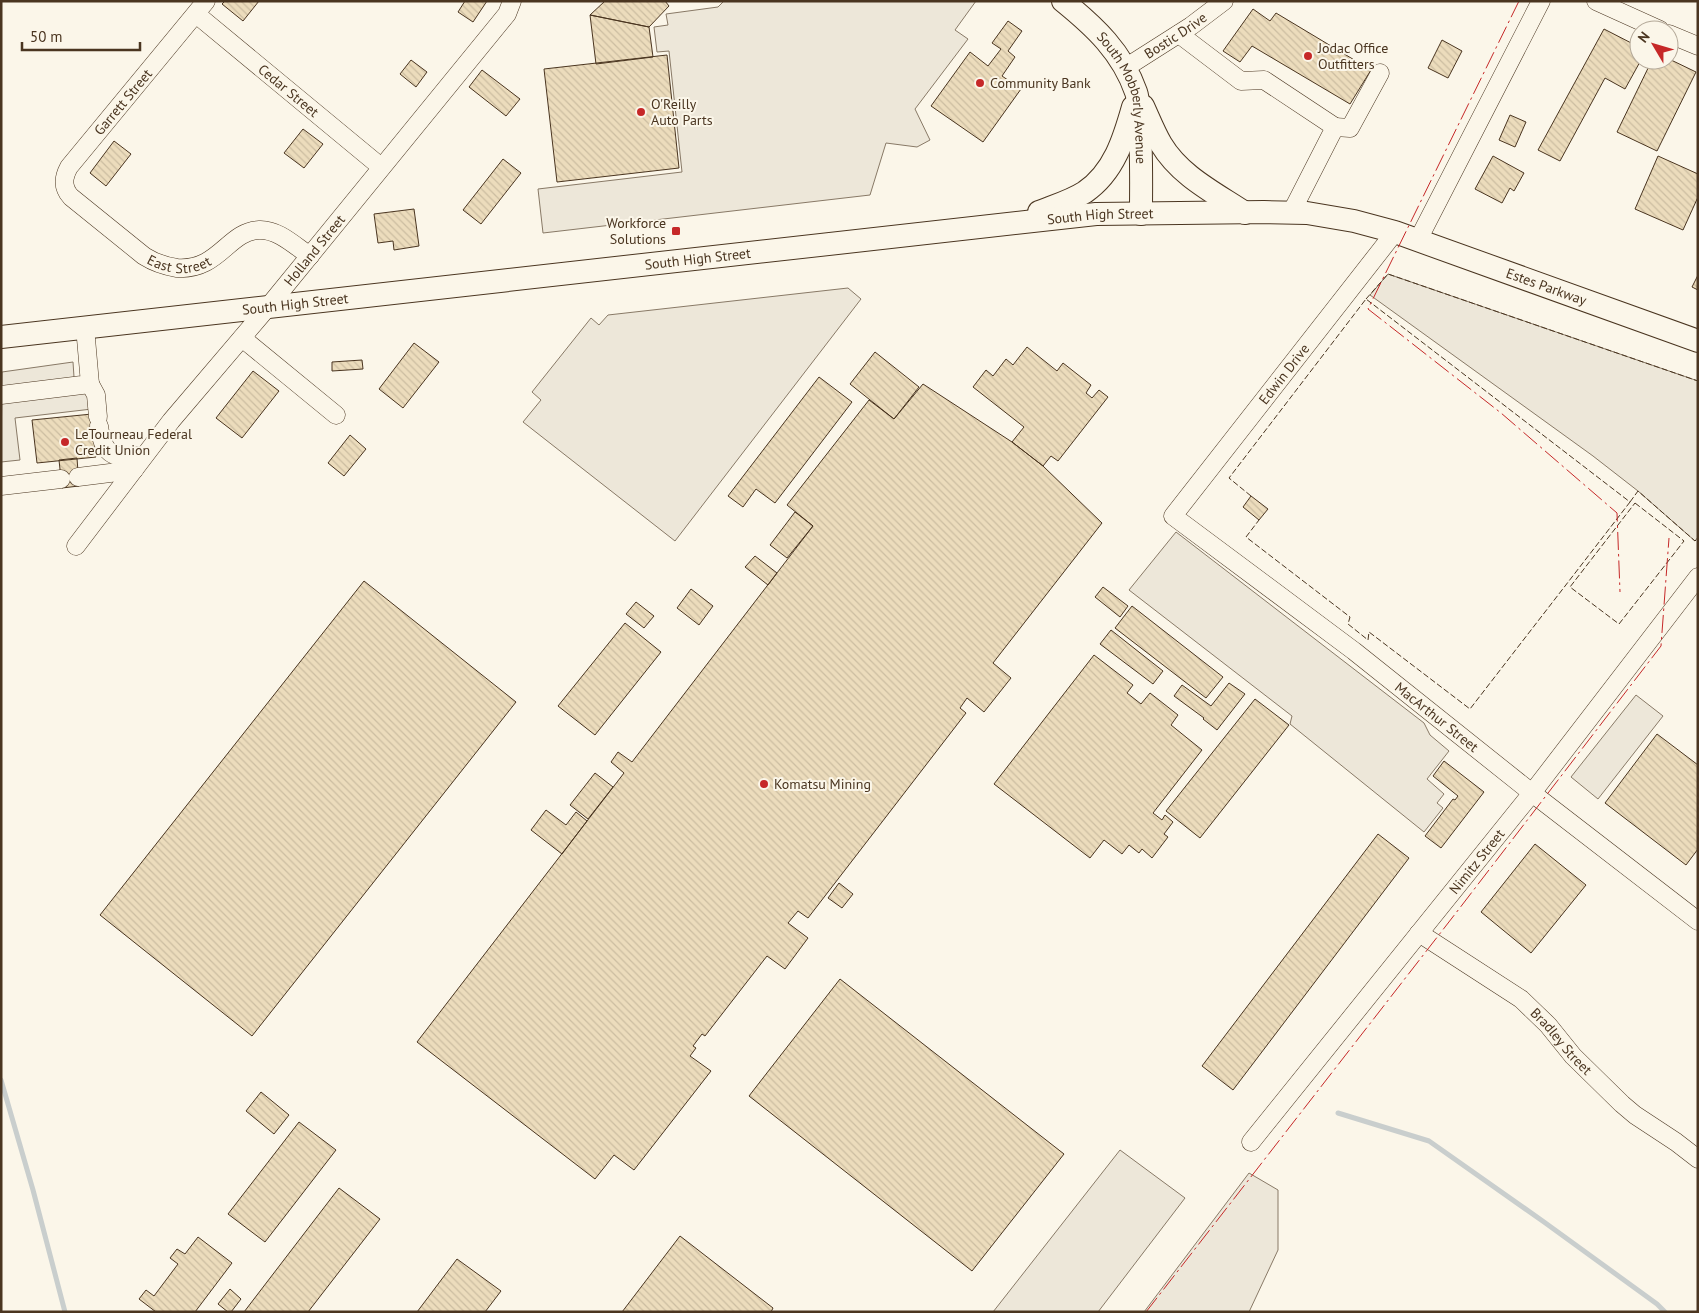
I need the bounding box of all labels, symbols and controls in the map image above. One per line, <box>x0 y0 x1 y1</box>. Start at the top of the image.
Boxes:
street label: Bostic Drive <box>1141 8 1210 63</box>
scale bar <box>22 20 140 52</box>
north arrow <box>1629 20 1679 70</box>
text: 50 m <box>30 27 63 46</box>
street label: South Mobberly Avenue <box>1093 28 1150 164</box>
text: N <box>1634 28 1654 46</box>
place label: Jodac Office Outfitters <box>1317 39 1388 73</box>
marker: Jodac Office Outfitters <box>1302 50 1314 62</box>
street label: Cedar Street <box>254 60 323 121</box>
street label: Garrett Street <box>90 65 156 139</box>
place label: Community Bank <box>990 74 1091 92</box>
marker: Community Bank <box>974 77 986 89</box>
place label: O'Reilly Auto Parts <box>651 95 713 129</box>
marker: O'Reilly Auto Parts <box>635 106 647 118</box>
street label: South High Street <box>1046 204 1154 228</box>
street label: Holland Street <box>280 211 349 290</box>
place label: Workforce Solutions <box>606 214 666 248</box>
marker: Workforce Solutions <box>670 225 682 237</box>
street label: South High Street <box>644 244 752 274</box>
street label: East Street <box>144 251 214 277</box>
street label: Estes Parkway <box>1504 264 1590 309</box>
street label: South High Street <box>241 289 349 319</box>
street label: Edwin Drive <box>1255 340 1313 408</box>
place label: LeTourneau Federal Credit Union <box>75 425 192 459</box>
marker: LeTourneau Federal Credit Union <box>59 436 71 448</box>
street label: MacArthur Street <box>1391 678 1482 756</box>
place label: Komatsu Mining <box>774 775 871 793</box>
marker: Komatsu Mining <box>758 778 770 790</box>
street label: Nimitz Street <box>1445 825 1509 898</box>
street label: Bradley Street <box>1527 1004 1596 1079</box>

